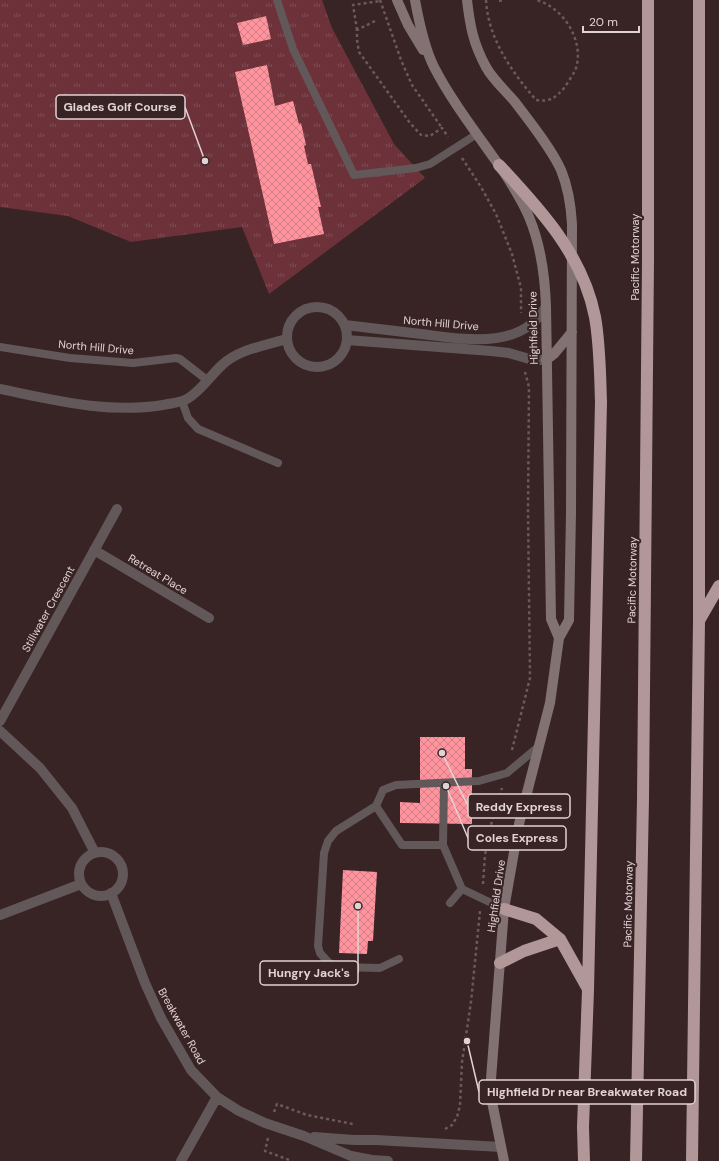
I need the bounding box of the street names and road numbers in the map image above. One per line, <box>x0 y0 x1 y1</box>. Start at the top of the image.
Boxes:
street label: Pacific Motorway <box>628 214 642 300</box>
street label: Highfield Drive <box>525 291 541 365</box>
street label: North Hill Drive <box>403 313 479 333</box>
street label: North Hill Drive <box>58 337 134 357</box>
street label: Pacific Motorway <box>624 536 640 624</box>
street label: Retreat Place <box>126 551 190 597</box>
street label: Stillwater Crescent <box>19 563 77 655</box>
street label: Highfield Drive <box>484 859 508 933</box>
street label: Pacific Motorway <box>620 860 636 948</box>
street label: Breakwater Road <box>155 985 209 1067</box>

